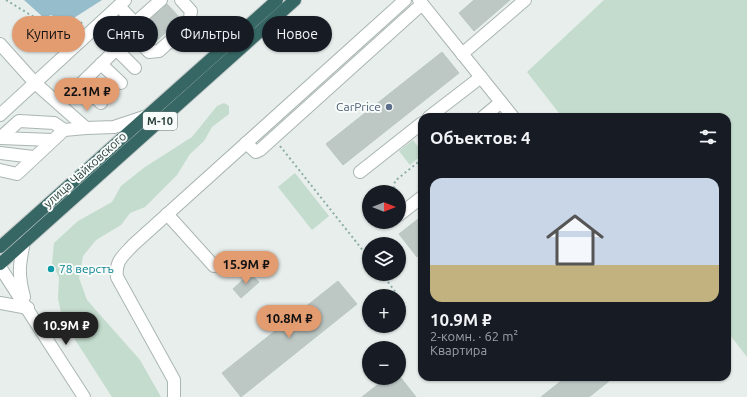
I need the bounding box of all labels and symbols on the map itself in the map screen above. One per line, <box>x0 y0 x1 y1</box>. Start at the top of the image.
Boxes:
pin: 22.1M ₽ <box>50 78 124 112</box>
place label: CarPrice <box>336 100 381 113</box>
marker: CarPrice <box>384 102 394 112</box>
road number: М-10 <box>143 112 177 130</box>
street label: улица Чайковского <box>41 129 128 210</box>
north arrow <box>362 185 406 229</box>
pin: 15.9M ₽ <box>209 251 283 285</box>
place label: 78 верстъ <box>59 262 114 275</box>
marker: 78 верстъ <box>46 264 56 274</box>
pin: 10.8M ₽ <box>252 305 326 339</box>
pin: 10.9M ₽ <box>29 312 103 346</box>

